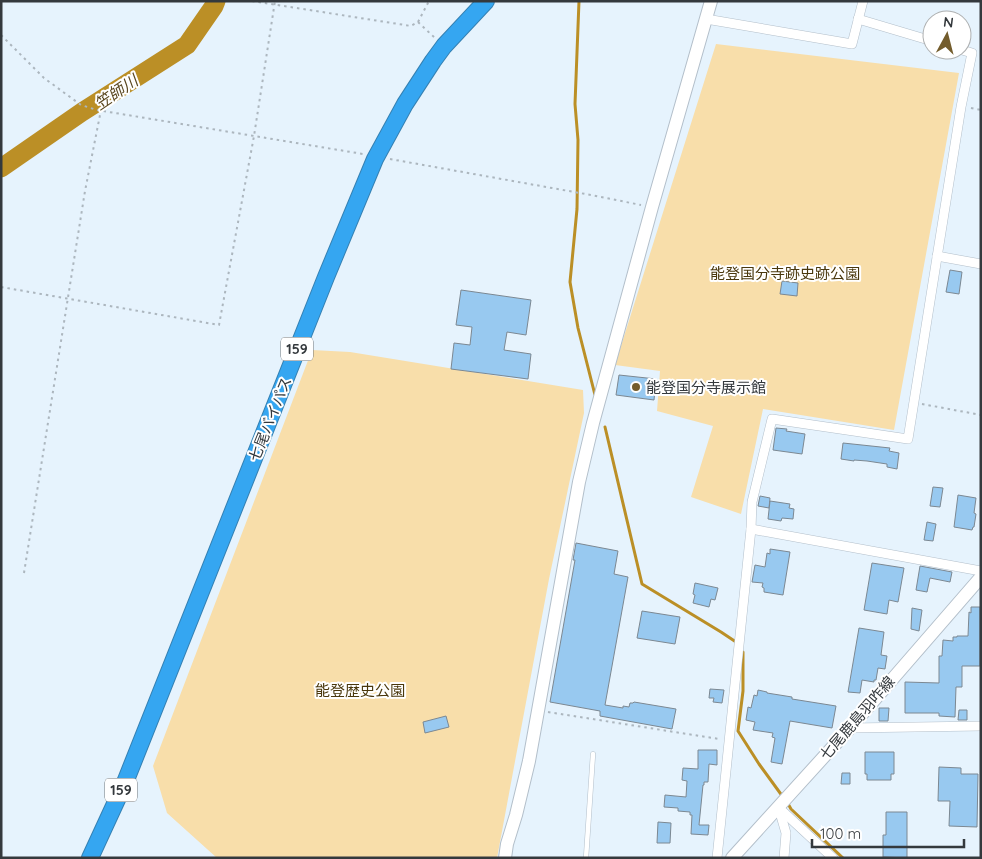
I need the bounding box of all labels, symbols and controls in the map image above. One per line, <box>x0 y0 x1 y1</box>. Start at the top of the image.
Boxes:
north arrow <box>922 10 972 60</box>
text: N <box>942 13 955 32</box>
water label: 笠師川 <box>91 69 143 114</box>
park label: 能登国分寺跡史跡公園 <box>710 264 860 283</box>
road number: 159 <box>281 338 313 360</box>
street label: 七尾バイパス <box>244 374 296 464</box>
place label: 能登国分寺展示館 <box>646 378 766 397</box>
marker: 能登国分寺展示館 <box>630 381 642 393</box>
street label: 七尾鹿島羽咋線 <box>815 672 899 764</box>
park label: 能登歴史公園 <box>315 681 405 700</box>
road number: 159 <box>105 778 137 802</box>
scale bar <box>812 816 964 848</box>
text: 100 m <box>820 824 861 843</box>

